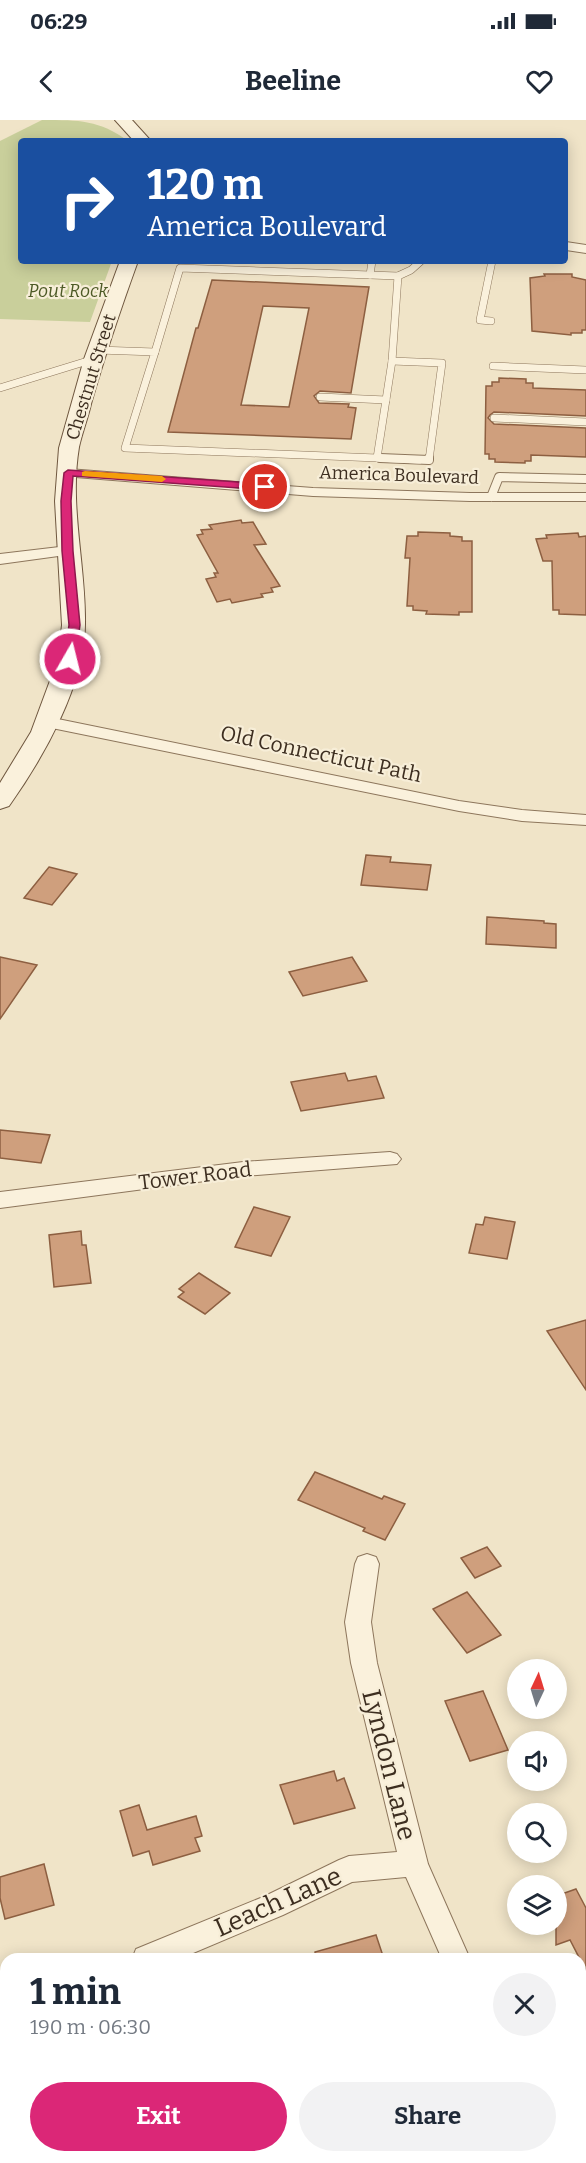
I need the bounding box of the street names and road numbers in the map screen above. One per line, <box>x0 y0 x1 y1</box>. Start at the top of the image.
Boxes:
street label: Chestnut Street <box>61 311 121 443</box>
street label: America Boulevard <box>319 461 479 489</box>
street label: Old Connecticut Path <box>218 720 424 788</box>
street label: Tower Road <box>137 1156 253 1196</box>
street label: Lyndon Lane <box>355 1686 423 1844</box>
street label: Leach Lane <box>210 1860 346 1944</box>

